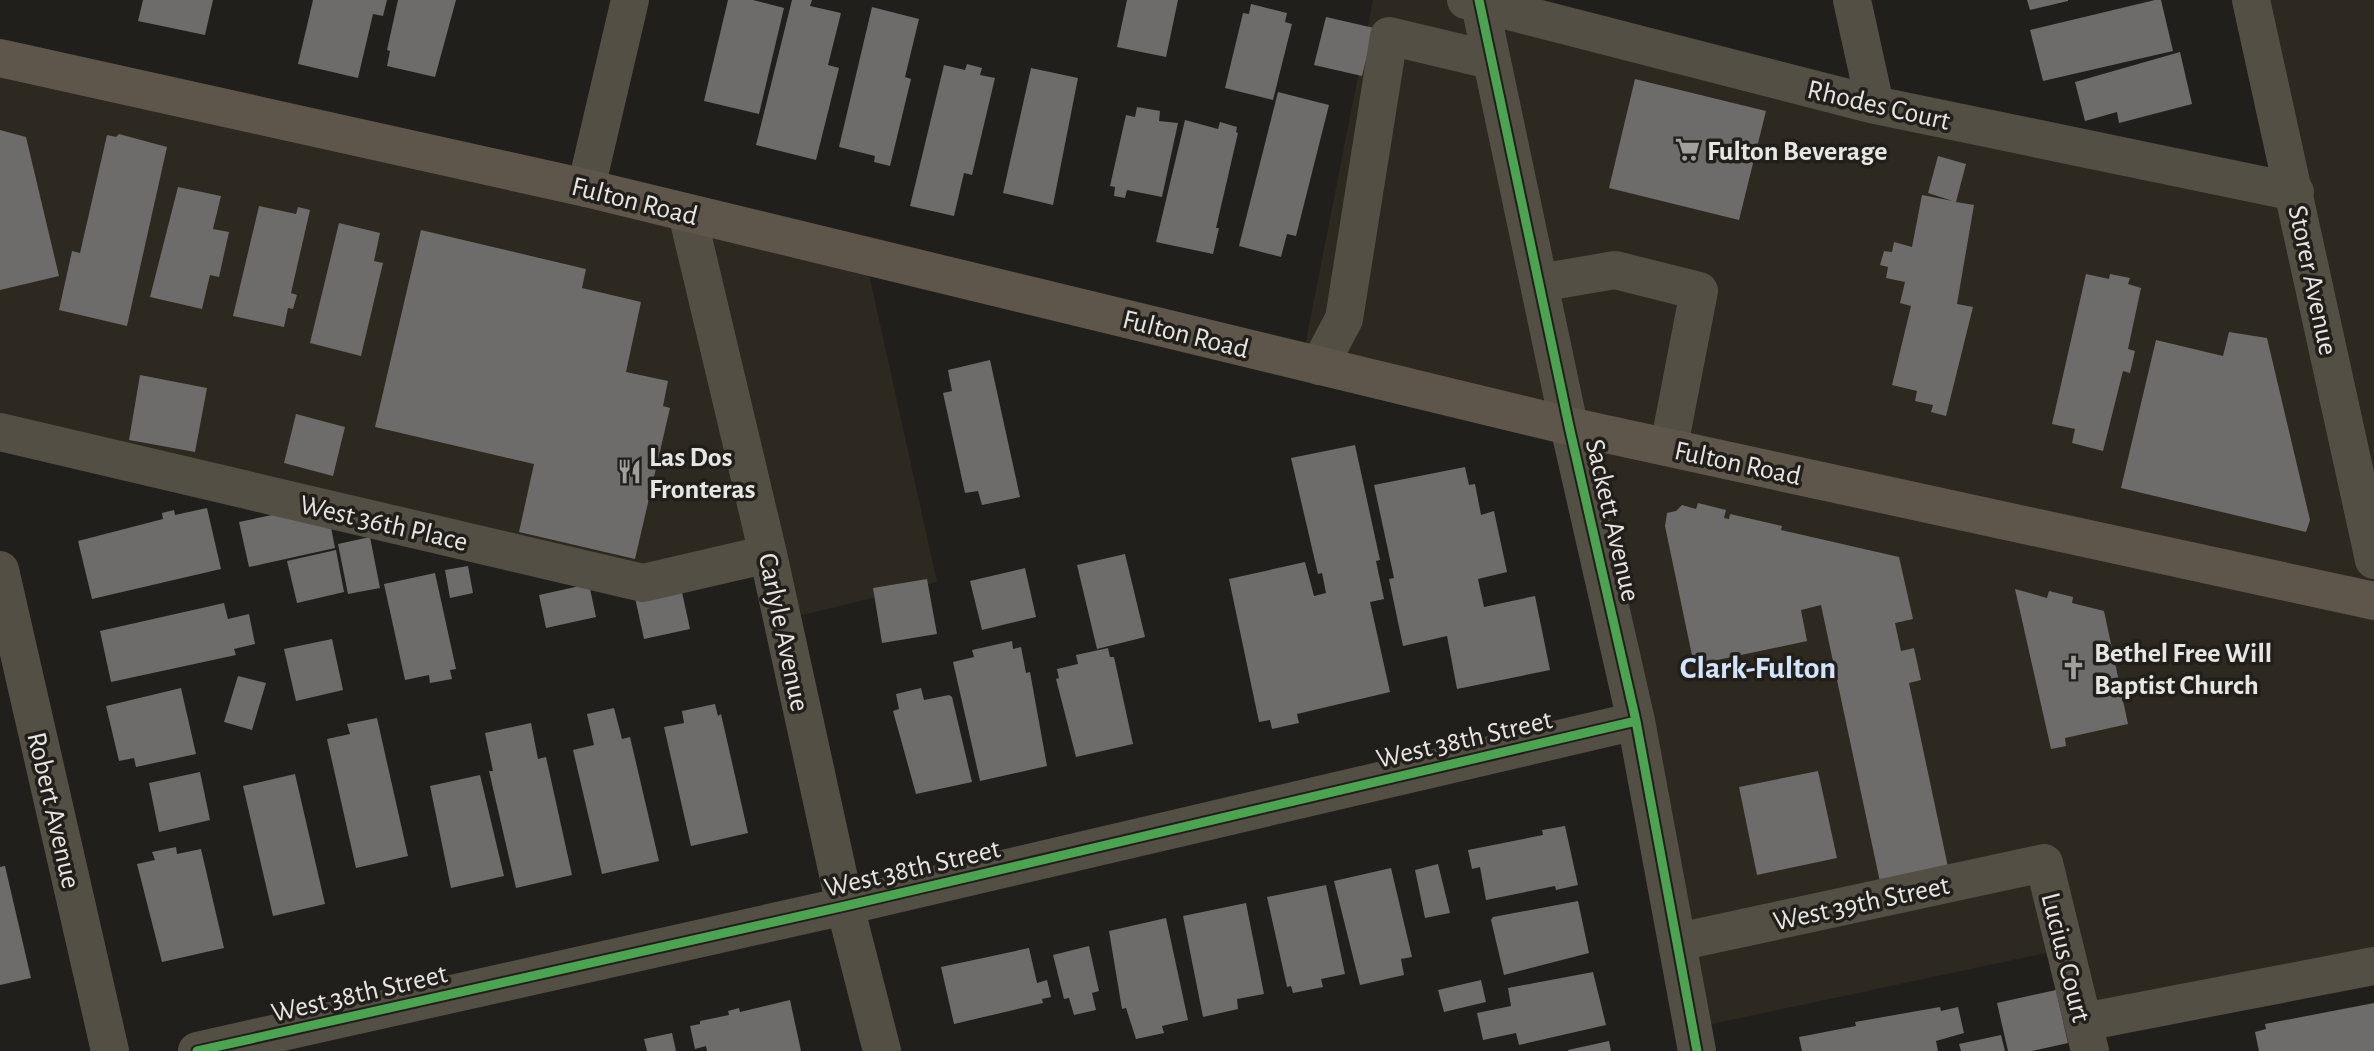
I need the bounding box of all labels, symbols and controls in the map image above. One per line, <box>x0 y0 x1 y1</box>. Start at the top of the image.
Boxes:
street label: Rhodes Court <box>1804 76 1953 136</box>
supermarket icon: Fulton Beverage <box>1673 136 1701 164</box>
place label: Fulton Beverage <box>1707 138 1887 166</box>
street label: Fulton Road <box>569 173 700 231</box>
street label: Storer Avenue <box>2283 203 2342 358</box>
street label: Fulton Road <box>1120 306 1251 364</box>
street label: Sackett Avenue <box>1580 437 1644 604</box>
street label: Fulton Road <box>1672 437 1803 491</box>
place label: Las Dos Fronteras <box>649 444 755 504</box>
restaurant icon: Las Dos Fronteras <box>615 458 643 486</box>
street label: West 36th Place <box>297 491 470 557</box>
street label: Carlyle Avenue <box>753 551 813 714</box>
place label: Bethel Free Will Baptist Church <box>2094 640 2272 700</box>
district label: Clark-Fulton <box>1680 652 1836 684</box>
church icon: Bethel Free Will Baptist Church <box>2060 654 2088 682</box>
street label: West 38th Street <box>1374 706 1555 774</box>
street label: Robert Avenue <box>21 729 85 891</box>
street label: West 38th Street <box>822 835 1003 903</box>
street label: West 39th Street <box>1771 872 1952 936</box>
street label: Lucius Court <box>2035 890 2095 1025</box>
street label: West 38th Street <box>269 960 450 1028</box>

